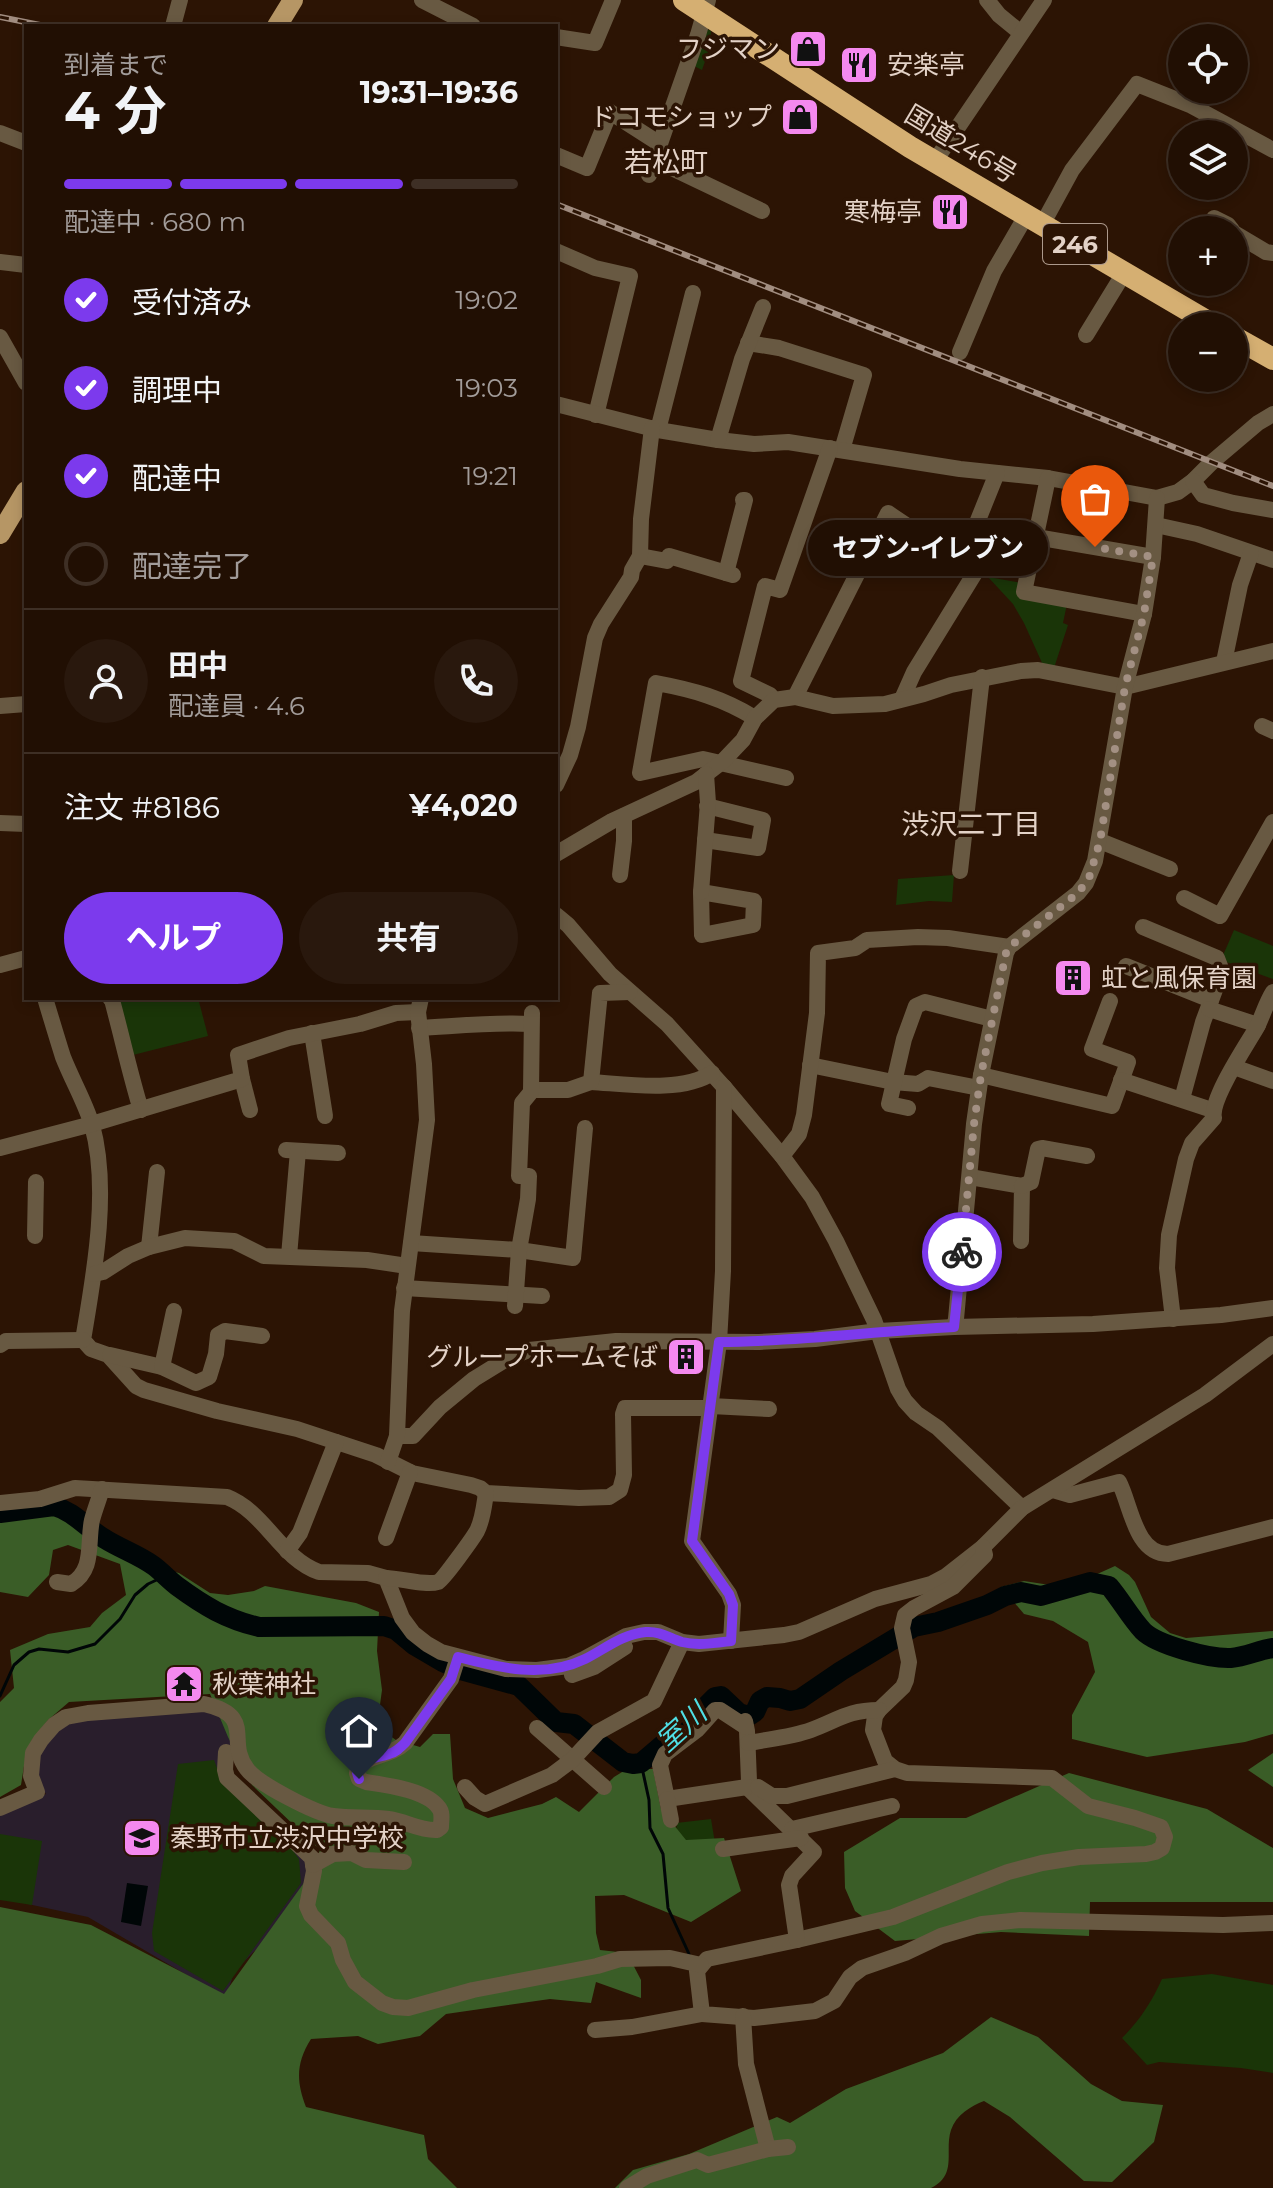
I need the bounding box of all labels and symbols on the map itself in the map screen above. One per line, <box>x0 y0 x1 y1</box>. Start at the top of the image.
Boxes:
shop icon: フジマン <box>787 28 829 70</box>
place label: フジマン <box>676 33 780 65</box>
restaurant icon: 安楽亭 <box>838 44 880 86</box>
place label: 安楽亭 <box>887 49 965 81</box>
shop icon: ドコモショップ <box>779 96 821 138</box>
street label: 国道246号 <box>899 98 1023 190</box>
place label: ドコモショップ <box>590 101 772 133</box>
district label: 若松町 <box>624 145 708 179</box>
restaurant icon: 寒梅亭 <box>929 191 971 233</box>
place label: 寒梅亭 <box>844 196 922 228</box>
road number: 246 <box>1043 224 1107 264</box>
pin <box>1061 465 1129 547</box>
callout: セブン-イレブン <box>807 519 1047 575</box>
district label: 渋沢二丁目 <box>901 807 1041 841</box>
building icon: 虹と風保育園 <box>1052 957 1094 999</box>
place label: 虹と風保育園 <box>1101 962 1257 994</box>
courier <box>922 1212 1002 1292</box>
building icon: グループホームそば <box>665 1336 707 1378</box>
place label: グループホームそば <box>426 1341 658 1373</box>
temple icon: 秋葉神社 <box>163 1663 205 1705</box>
place label: 秋葉神社 <box>212 1668 316 1700</box>
water label: 室川 <box>649 1694 715 1758</box>
pin <box>325 1697 393 1779</box>
school or university icon: 秦野市立渋沢中学校 <box>121 1817 163 1859</box>
place label: 秦野市立渋沢中学校 <box>170 1822 404 1854</box>

